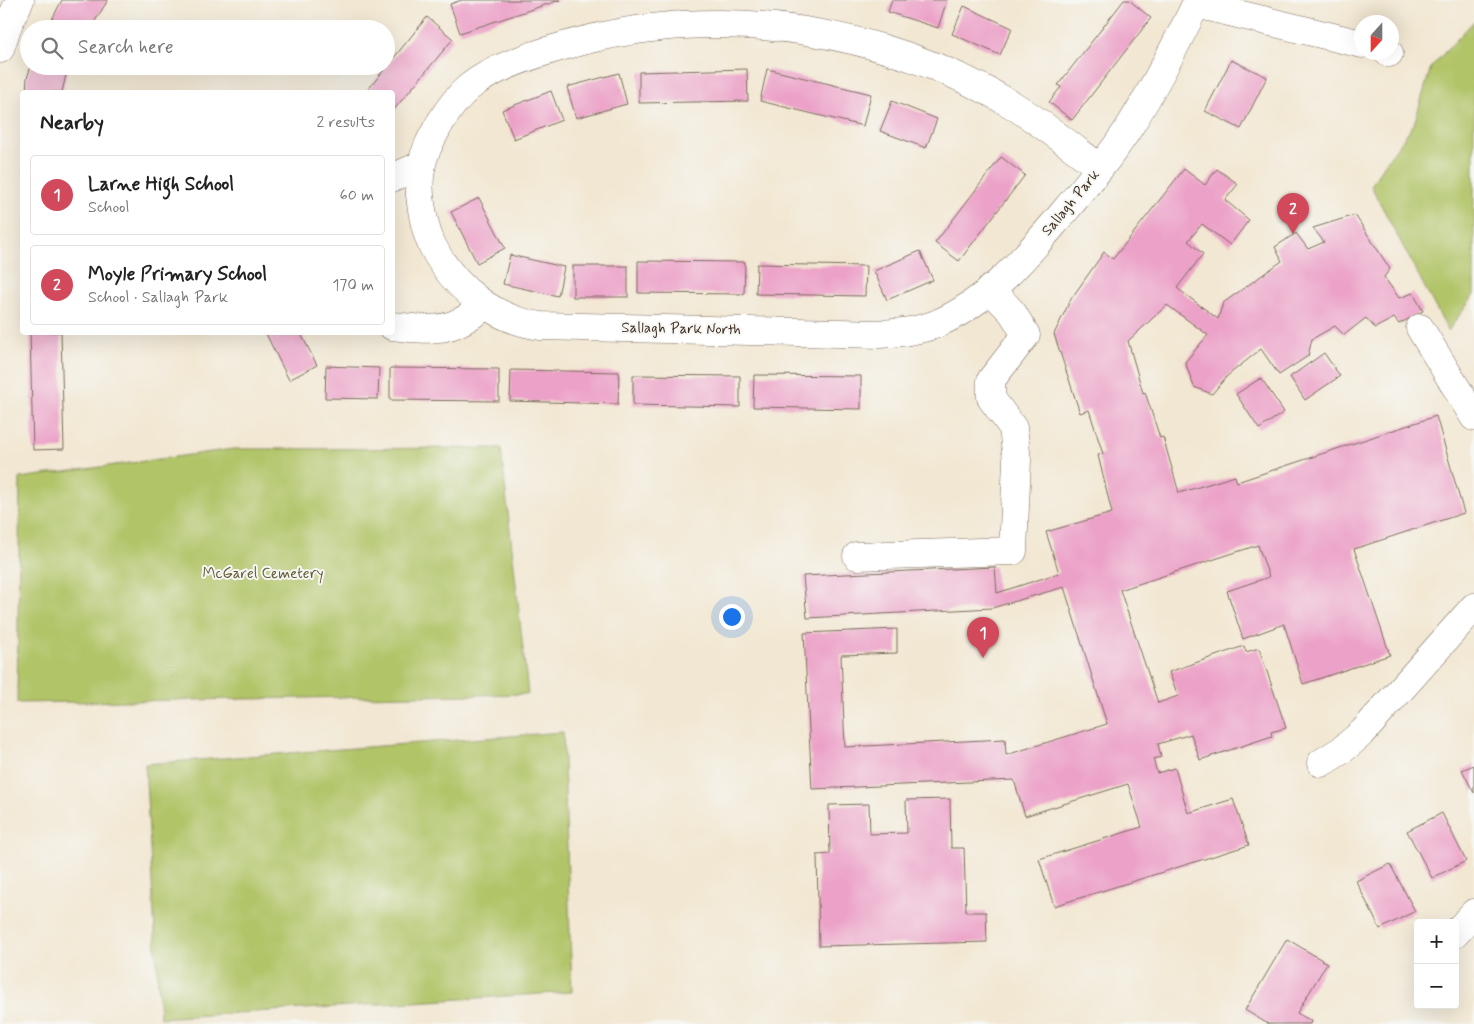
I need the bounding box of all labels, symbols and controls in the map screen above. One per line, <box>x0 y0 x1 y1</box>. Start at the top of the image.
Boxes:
north arrow <box>1354 15 1399 60</box>
search box <box>20 20 395 75</box>
icon: search <box>38 34 66 62</box>
text: Search here <box>78 35 174 60</box>
text: Nearby <box>40 109 104 137</box>
text: 2 results <box>317 112 375 133</box>
street label: Sallagh Park <box>1037 165 1105 240</box>
text: Larne High School <box>88 172 234 197</box>
text: 1 <box>53 185 61 206</box>
text: 60 m <box>340 185 374 206</box>
pin: 2 <box>1277 193 1309 234</box>
text: School <box>88 197 129 218</box>
text: Moyle Primary School <box>88 262 267 287</box>
text: 2 <box>53 275 61 296</box>
text: 170 m <box>332 275 374 296</box>
text: School · Sallagh Park <box>88 287 228 308</box>
street label: Sallagh Park North <box>621 318 741 340</box>
park label: McGarel Cemetery <box>202 564 324 584</box>
your location <box>719 604 745 630</box>
pin: 1 <box>967 617 999 658</box>
map controls <box>1414 919 1459 1009</box>
button: + <box>1414 919 1459 964</box>
button: − <box>1414 964 1459 1009</box>

